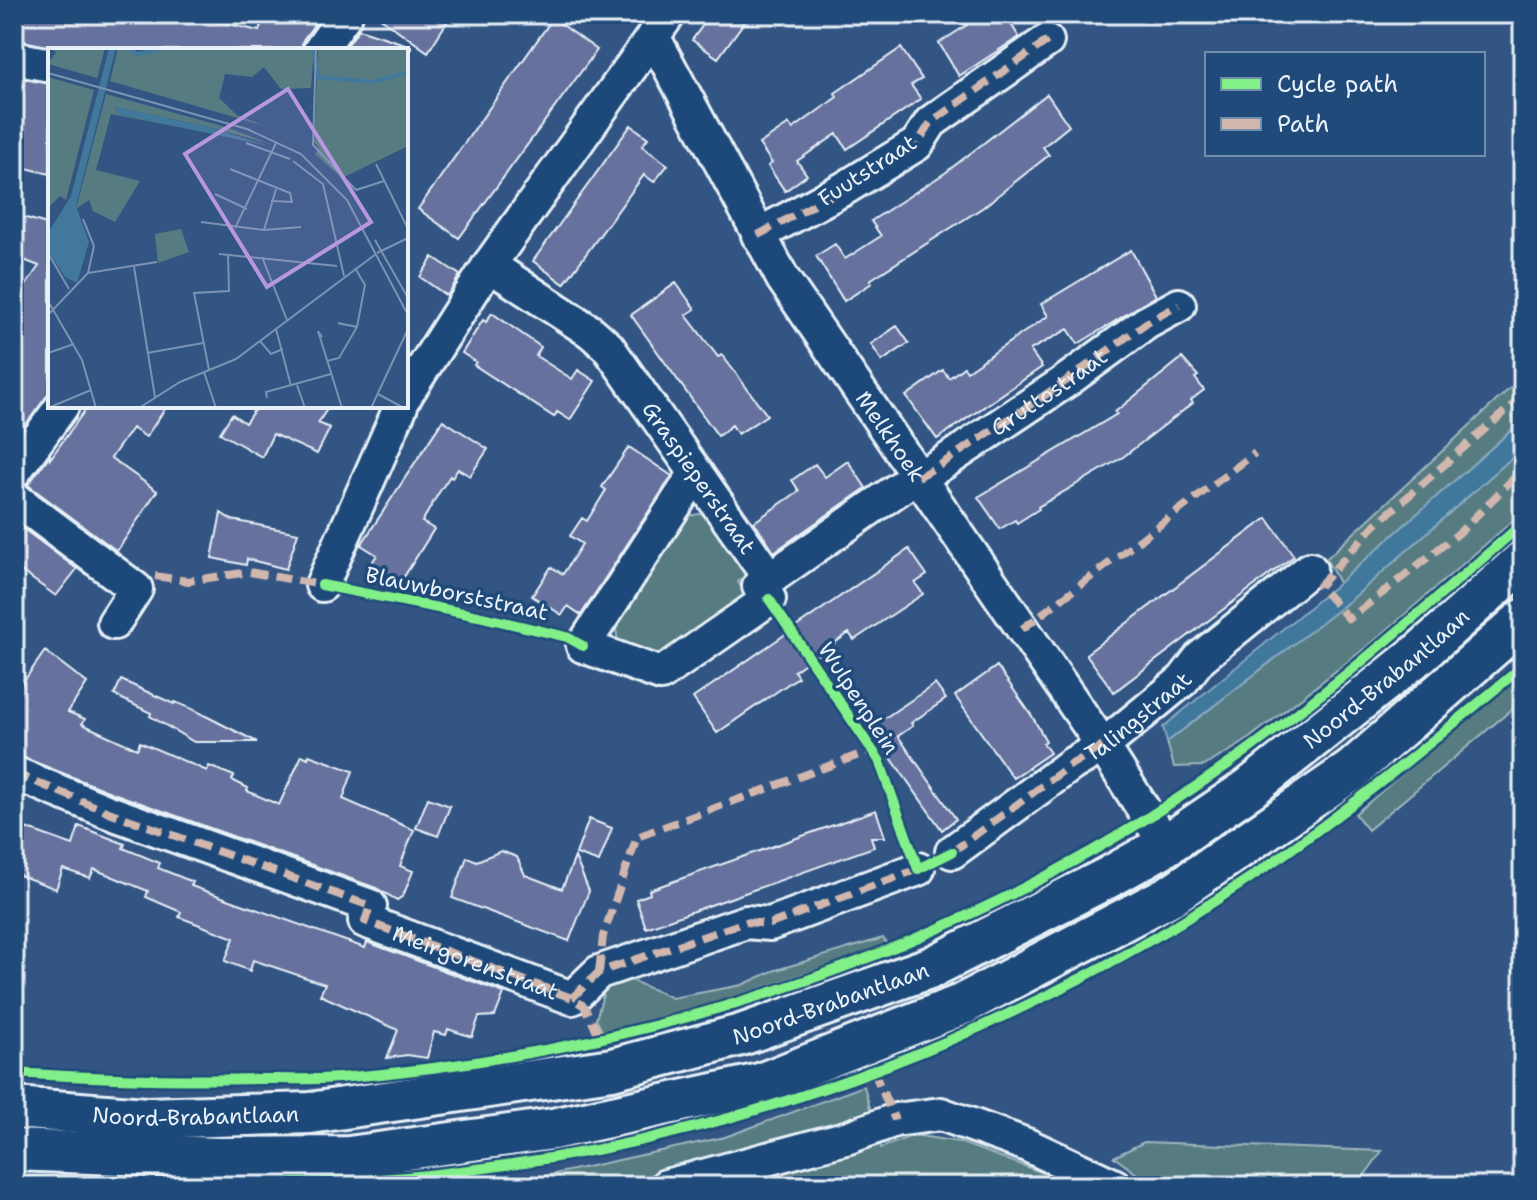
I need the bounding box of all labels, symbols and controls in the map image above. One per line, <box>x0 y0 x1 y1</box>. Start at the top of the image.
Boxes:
inset map <box>48 48 408 408</box>
legend <box>1205 52 1485 156</box>
text: Cycle path <box>1277 68 1398 100</box>
text: Path <box>1277 108 1329 140</box>
street label: Fuutstraat <box>813 128 922 213</box>
street label: Gruttostraat <box>985 342 1113 442</box>
street label: Melkhoek <box>849 385 932 487</box>
street label: Graspieperstraat <box>635 396 762 560</box>
street label: Blauwborststraat <box>363 560 551 627</box>
street label: Noord-Brabantlaan <box>1297 602 1476 755</box>
street label: Wulpenplein <box>811 637 906 760</box>
street label: Talingstraat <box>1079 667 1199 769</box>
street label: Meirgorenstraat <box>388 919 563 1007</box>
street label: Noord-Brabantlaan <box>729 955 933 1052</box>
street label: Noord-Brabantlaan <box>91 1099 299 1133</box>

